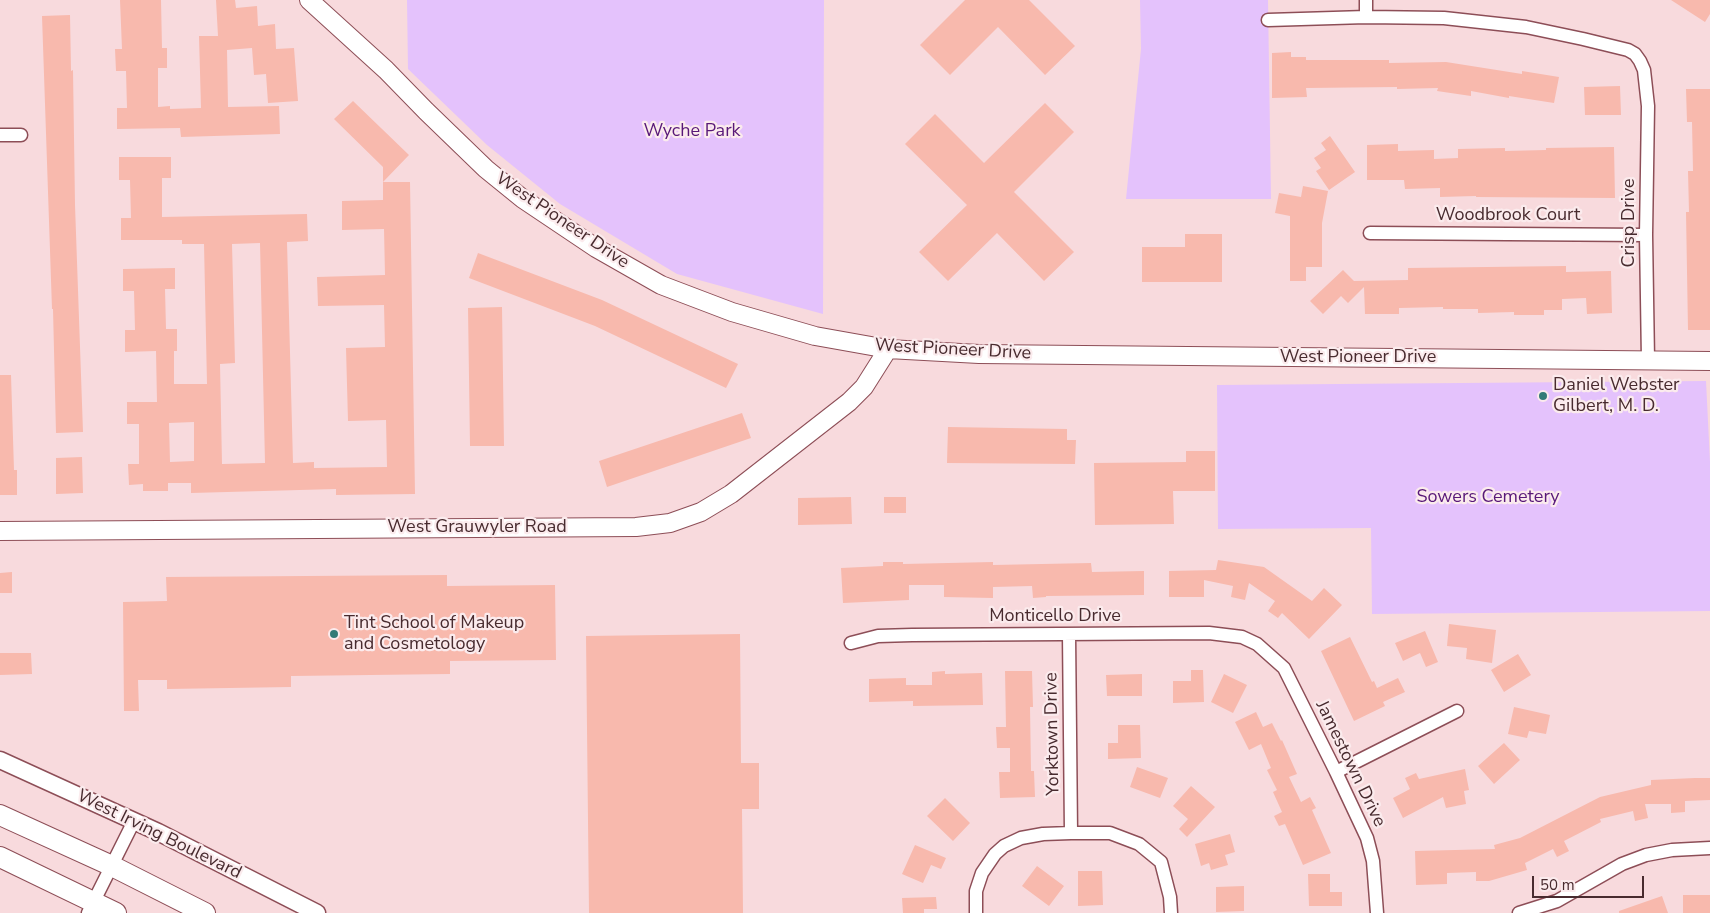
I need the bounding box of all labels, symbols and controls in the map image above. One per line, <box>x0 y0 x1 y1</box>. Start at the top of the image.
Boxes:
park label: Wyche Park <box>643 121 741 143</box>
street label: West Pioneer Drive <box>491 168 633 274</box>
street label: Crisp Drive <box>1619 178 1641 268</box>
street label: Woodbrook Court <box>1436 205 1580 227</box>
street label: West Pioneer Drive <box>874 335 1032 365</box>
street label: West Pioneer Drive <box>1280 347 1436 369</box>
place label: Daniel Webster Gilbert, M. D. <box>1553 375 1679 418</box>
marker: Daniel Webster Gilbert, M. D. <box>1537 390 1549 402</box>
park label: Sowers Cemetery <box>1416 487 1560 509</box>
street label: West Grauwyler Road <box>387 517 567 539</box>
street label: Monticello Drive <box>989 606 1121 628</box>
place label: Tint School of Makeup and Cosmetology <box>344 613 524 656</box>
marker: Tint School of Makeup and Cosmetology <box>328 628 340 640</box>
street label: Yorktown Drive <box>1041 672 1065 796</box>
street label: Jamestown Drive <box>1310 697 1390 831</box>
street label: West Irving Boulevard <box>73 786 245 884</box>
scale bar <box>1535 866 1648 898</box>
text: 50 m <box>1540 875 1575 895</box>

